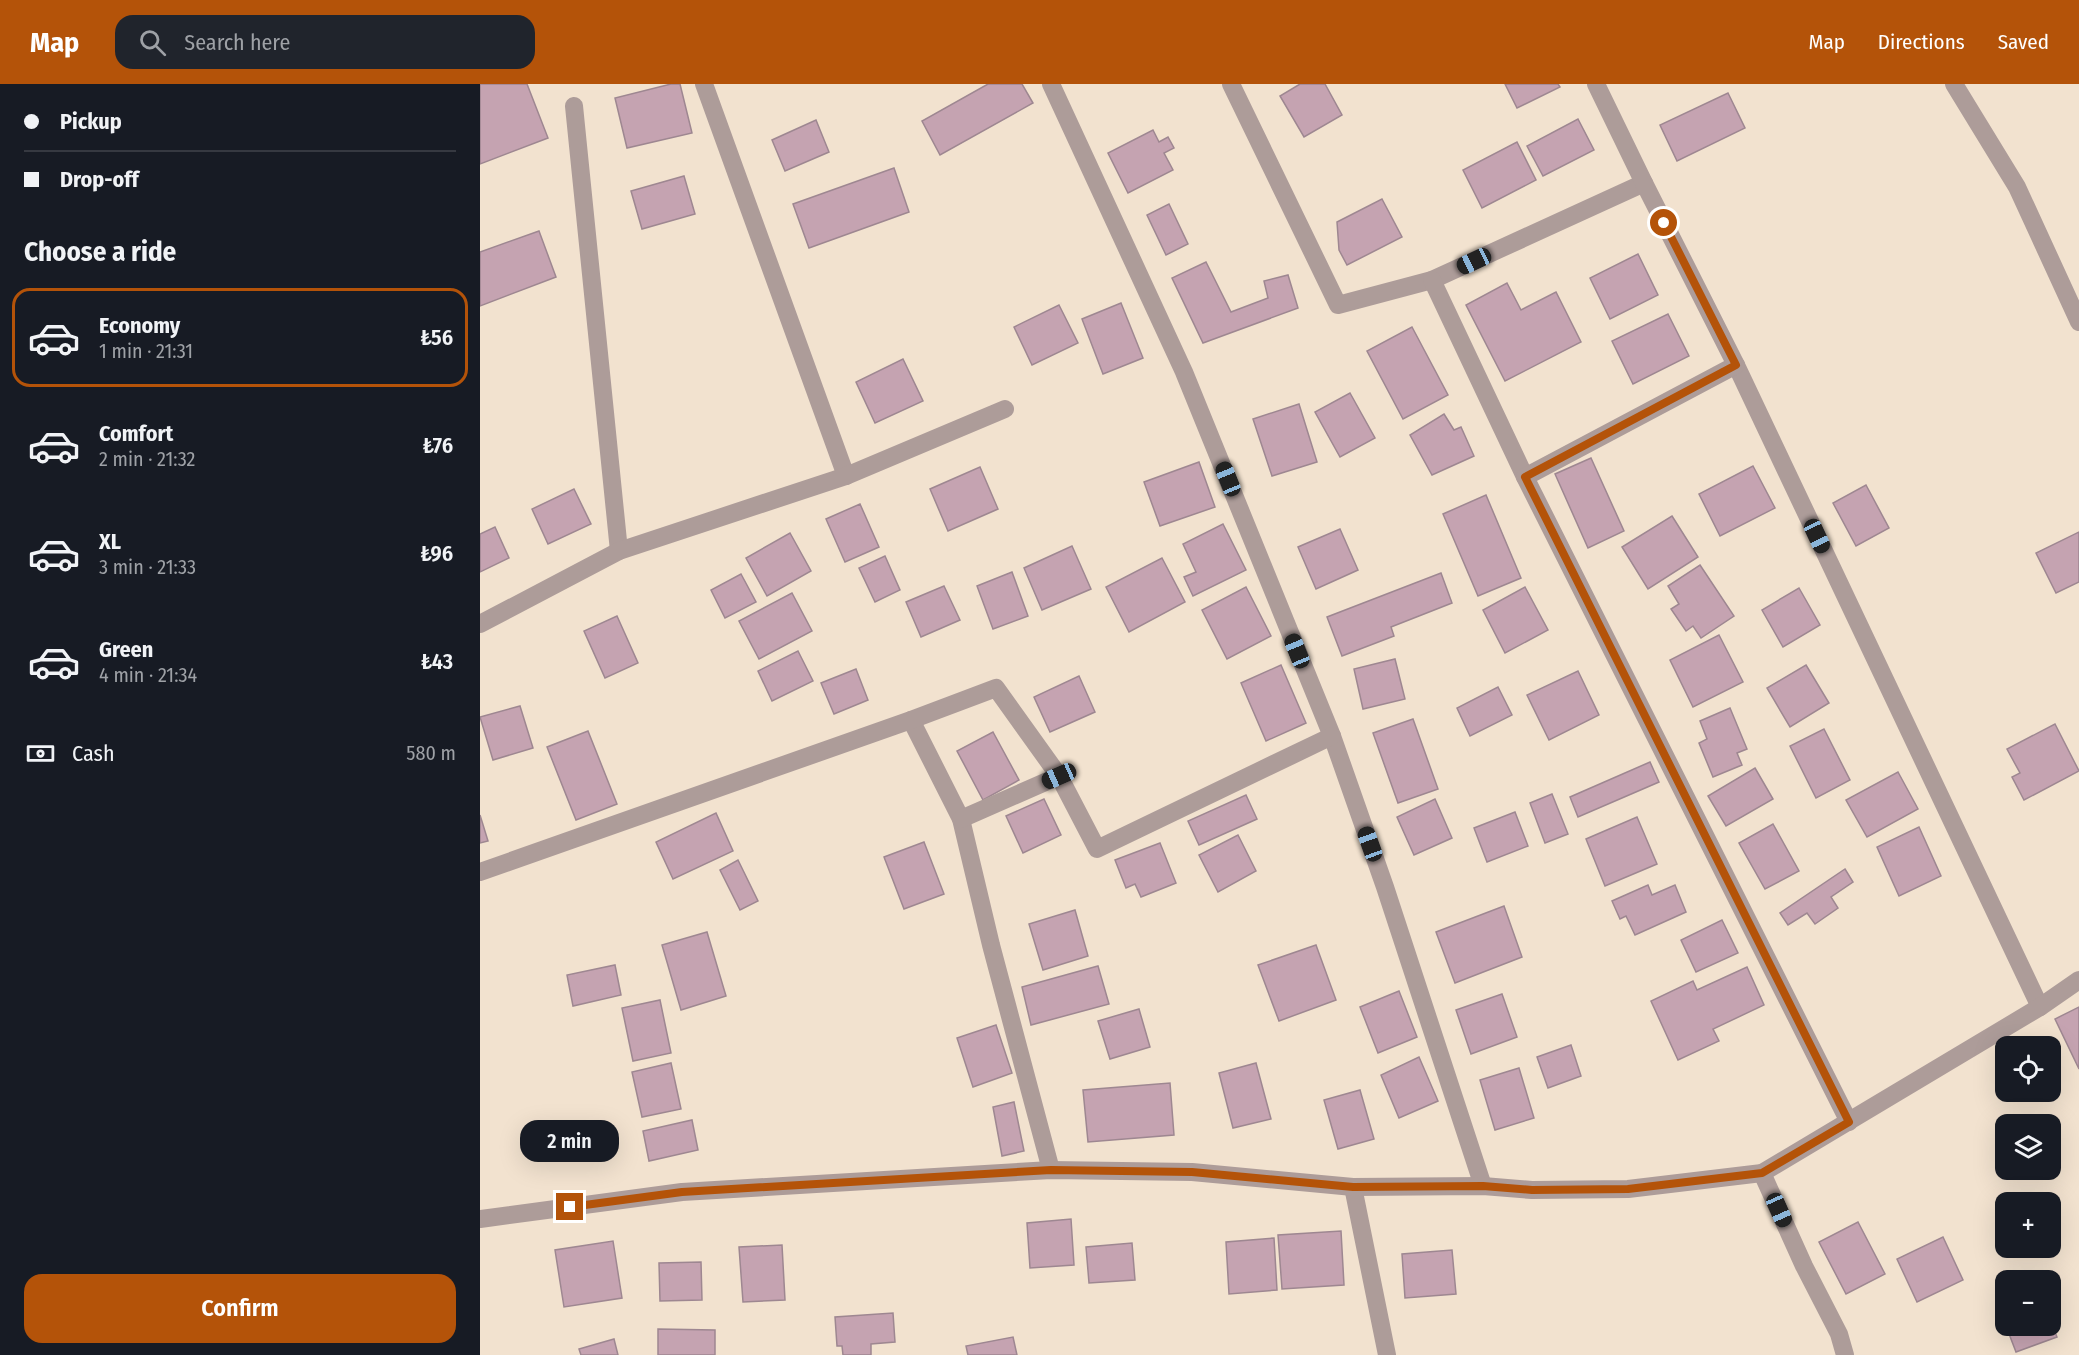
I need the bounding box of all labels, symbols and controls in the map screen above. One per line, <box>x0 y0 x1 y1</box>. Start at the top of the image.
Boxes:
search box <box>115 15 535 69</box>
text: Map <box>30 26 79 59</box>
icon: search <box>136 26 169 59</box>
text: Search here <box>184 29 290 56</box>
text: Map <box>1808 29 1845 55</box>
text: Directions <box>1878 29 1965 55</box>
text: Saved <box>1998 29 2049 55</box>
text: Pickup <box>60 108 122 135</box>
text: Drop-off <box>60 166 139 193</box>
route start <box>1650 209 1677 236</box>
text: Choose a ride <box>24 236 176 268</box>
car <box>1454 245 1494 277</box>
icon: car <box>27 311 81 365</box>
text: Economy <box>99 312 180 339</box>
text: ₺56 <box>420 324 453 351</box>
text: 1 min · 21:31 <box>99 339 193 363</box>
icon: car <box>27 419 81 473</box>
text: Comfort <box>99 420 173 447</box>
text: ₺76 <box>423 432 453 459</box>
text: 2 min · 21:32 <box>99 447 195 471</box>
car <box>1213 459 1243 499</box>
car <box>1801 516 1833 556</box>
icon: car <box>27 527 81 581</box>
text: XL <box>99 528 121 555</box>
text: ₺96 <box>420 540 453 567</box>
text: 3 min · 21:33 <box>99 555 196 579</box>
car <box>1282 631 1312 671</box>
icon: car <box>27 635 81 689</box>
text: Green <box>99 636 153 663</box>
text: ₺43 <box>421 648 453 675</box>
text: 4 min · 21:34 <box>99 663 197 687</box>
icon: cash <box>24 737 57 770</box>
text: Cash <box>72 740 115 767</box>
text: 580 m <box>406 741 456 765</box>
car <box>1039 760 1079 792</box>
car <box>1355 824 1385 864</box>
map controls <box>1995 1036 2061 1336</box>
button: locate <box>1995 1036 2061 1102</box>
button: layers <box>1995 1114 2061 1180</box>
callout: 2 min <box>520 1120 620 1162</box>
text: 2 min <box>547 1129 592 1153</box>
car <box>1763 1190 1795 1230</box>
button: + <box>1995 1192 2061 1258</box>
route end <box>556 1193 583 1220</box>
button: − <box>1995 1270 2061 1336</box>
button: Confirm <box>24 1274 456 1343</box>

